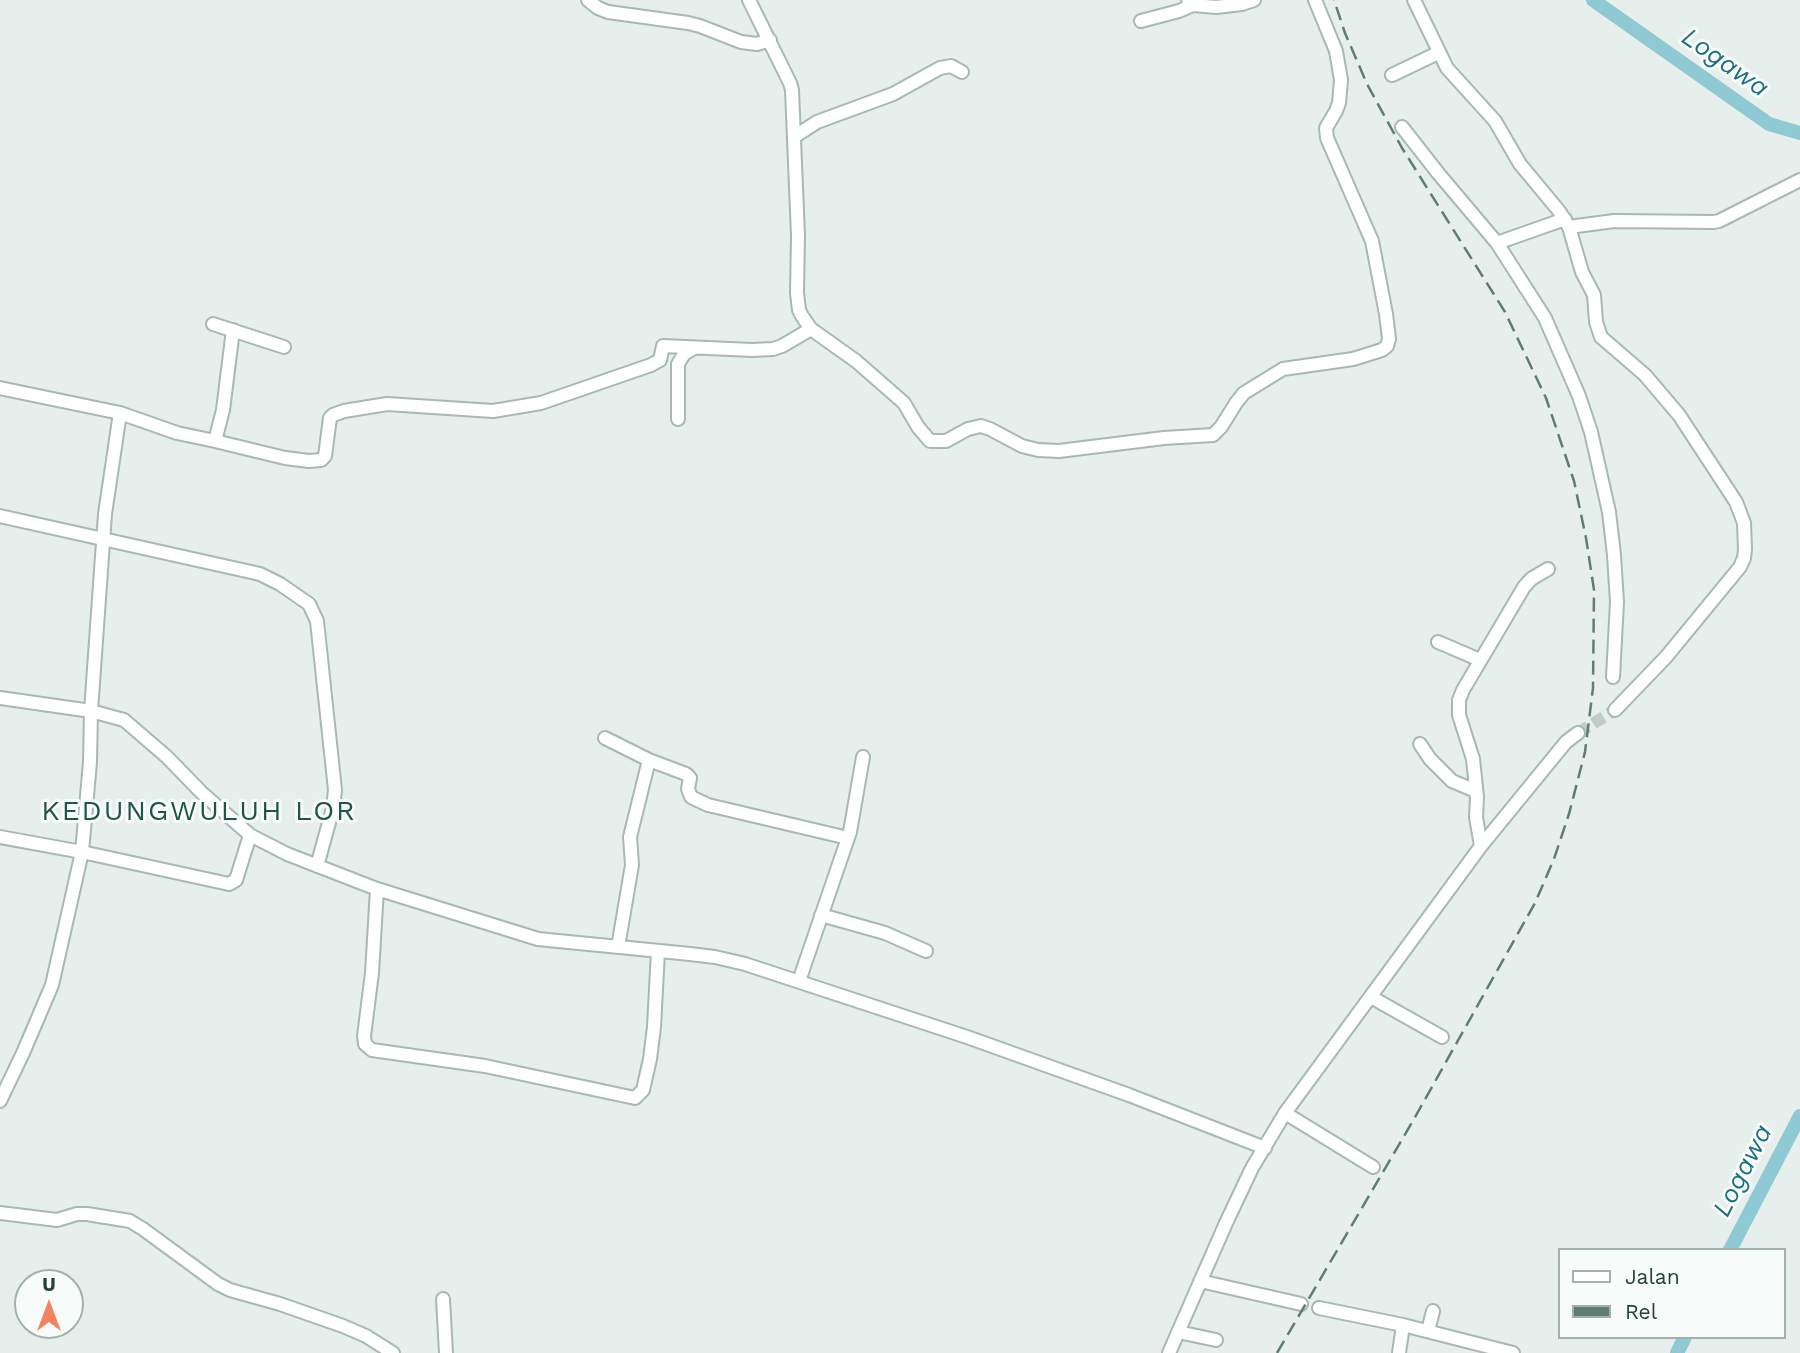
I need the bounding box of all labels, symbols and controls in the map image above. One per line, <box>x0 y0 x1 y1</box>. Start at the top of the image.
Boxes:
water label: Logawa <box>1676 22 1774 104</box>
district label: KEDUNGWULUH LOR <box>43 795 355 829</box>
water label: Logawa <box>1707 1120 1779 1222</box>
legend <box>1559 1248 1786 1339</box>
text: Jalan <box>1625 1264 1680 1289</box>
north arrow <box>14 1269 84 1339</box>
text: U <box>42 1273 56 1296</box>
text: Rel <box>1625 1299 1657 1324</box>

